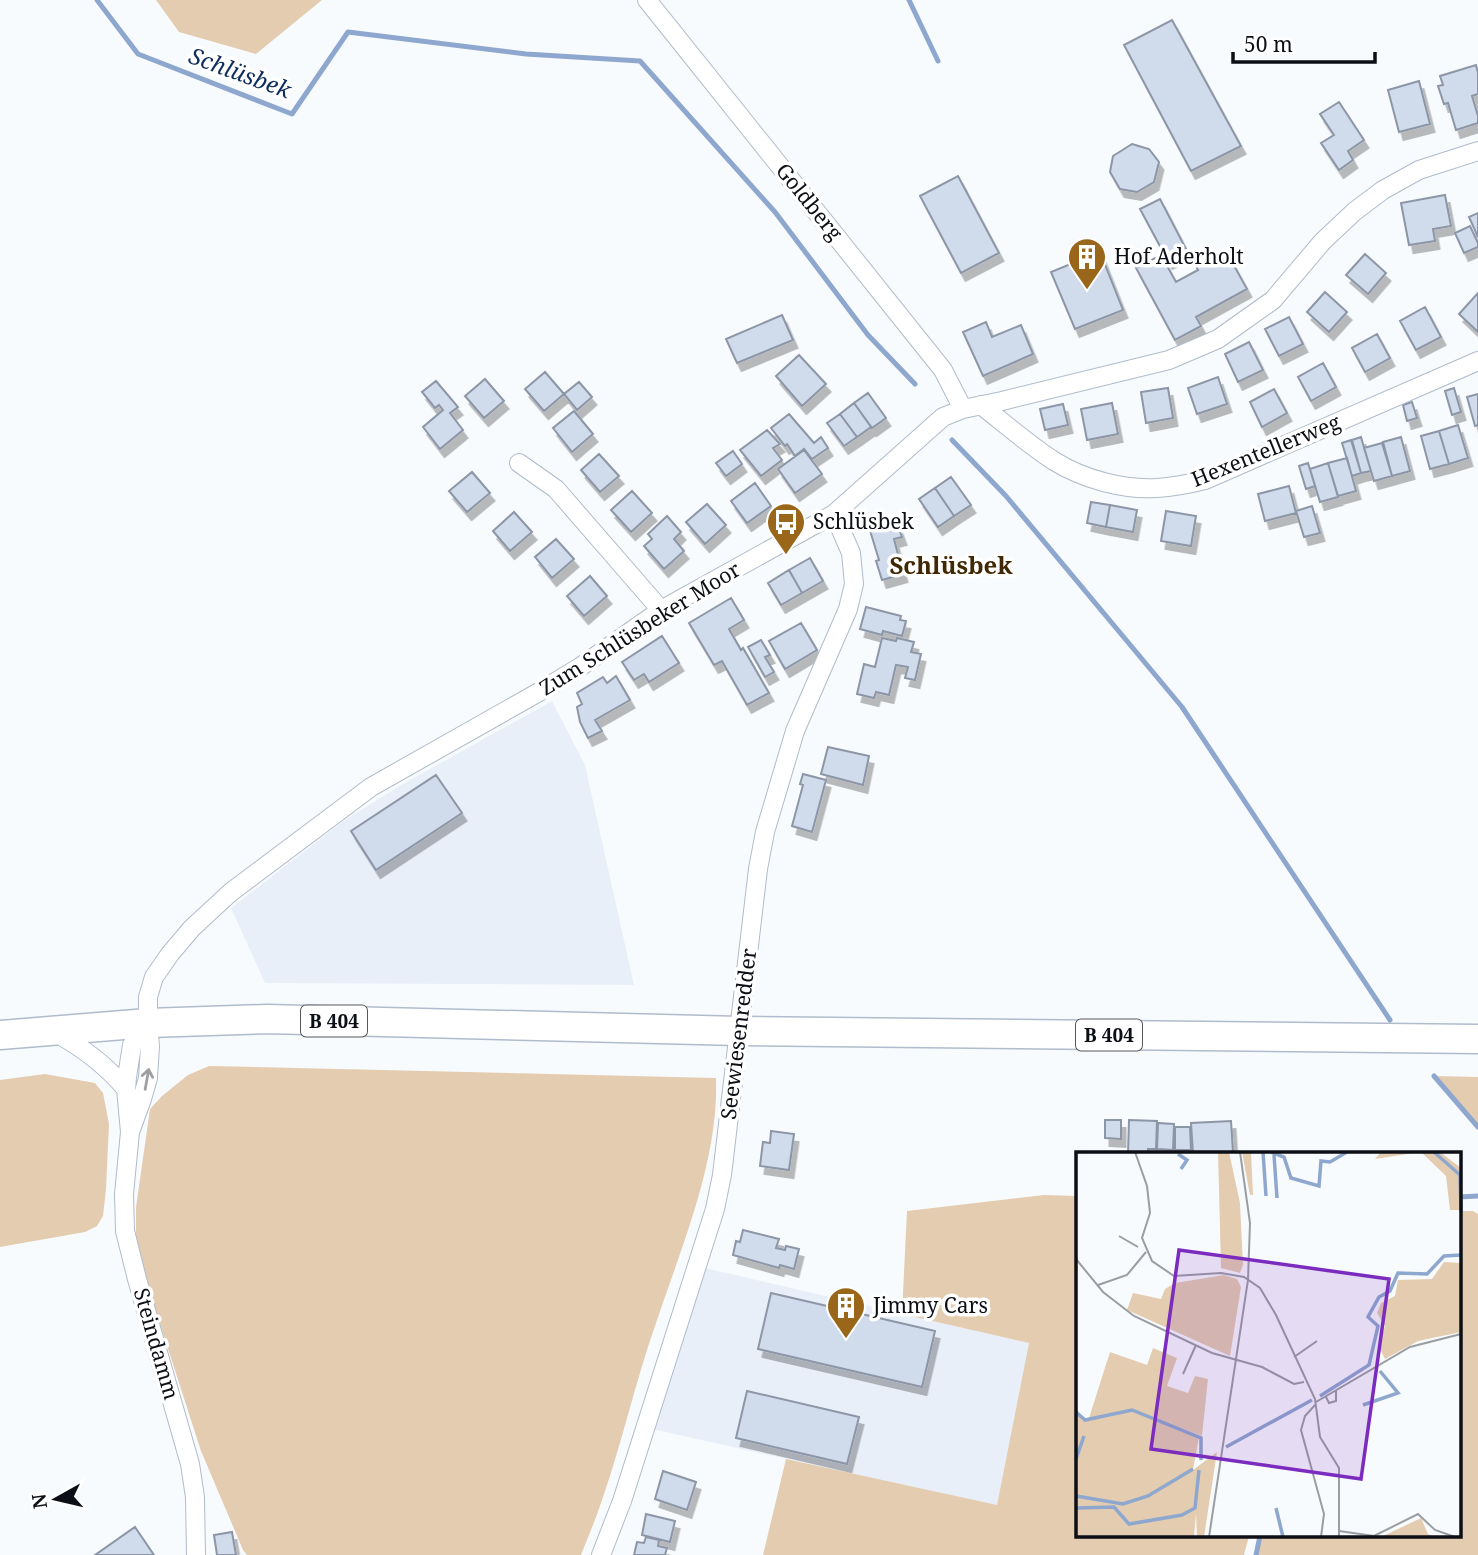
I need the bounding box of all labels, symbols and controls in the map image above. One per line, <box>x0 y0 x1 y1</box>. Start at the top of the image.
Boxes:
scale bar <box>1233 21 1375 65</box>
text: 50 m <box>1244 30 1293 58</box>
water label: Schlüsbek <box>185 39 297 106</box>
street label: Goldberg <box>770 157 850 246</box>
building icon: Hof Aderholt <box>1066 236 1108 291</box>
place label: Hof Aderholt <box>1114 242 1244 270</box>
street label: Hexentellerweg <box>1187 407 1345 493</box>
bus stop icon: Schlüsbek <box>765 501 807 556</box>
place label: Schlüsbek <box>813 507 915 535</box>
district label: Schlüsbek <box>889 548 1013 581</box>
street label: Zum Schlüsbeker Moor <box>534 555 745 701</box>
street label: Seewiesenredder <box>714 947 762 1121</box>
road number: B 404 <box>301 1006 367 1036</box>
road number: B 404 <box>1076 1020 1142 1050</box>
one-way arrow <box>140 1068 154 1091</box>
inset map <box>1076 1152 1460 1538</box>
street label: Steindamm <box>128 1285 186 1403</box>
building icon: Jimmy Cars <box>825 1285 867 1340</box>
place label: Jimmy Cars <box>872 1291 988 1319</box>
north arrow <box>21 1464 91 1534</box>
text: N <box>25 1492 53 1511</box>

